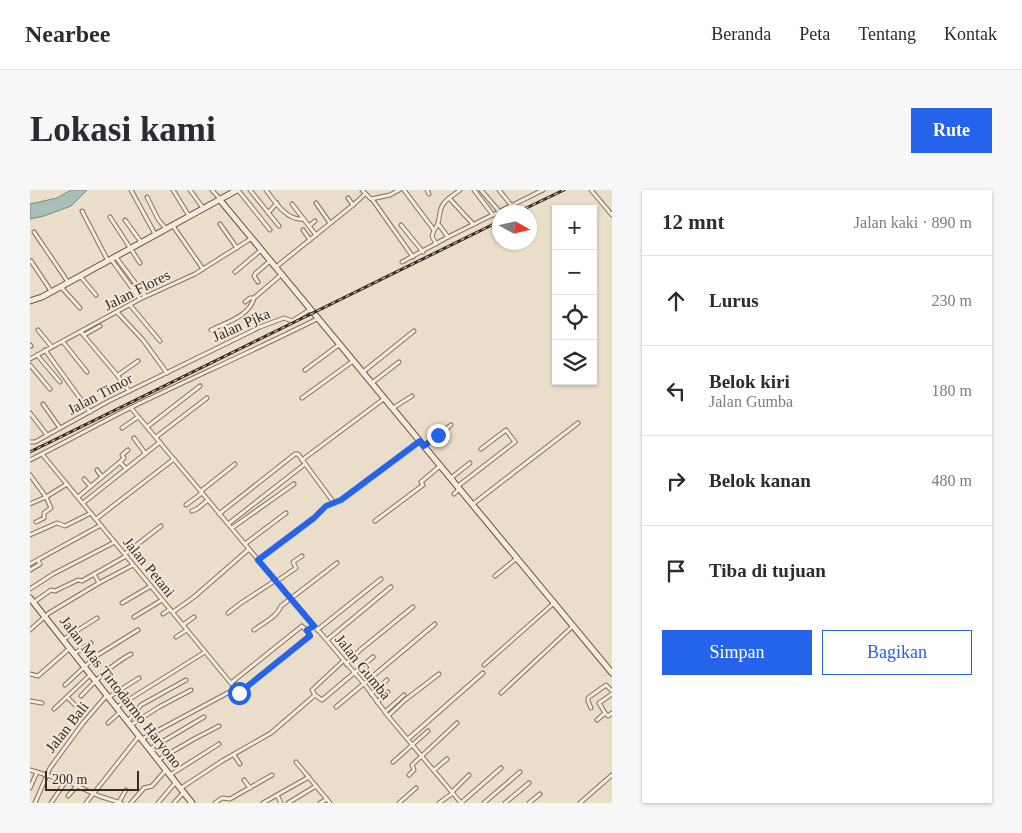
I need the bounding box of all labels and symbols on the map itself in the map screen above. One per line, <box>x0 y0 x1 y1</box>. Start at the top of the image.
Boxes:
north arrow <box>492 205 537 250</box>
street label: Jalan Flores <box>101 266 173 313</box>
street label: Jalan Pjka <box>210 305 273 345</box>
street label: Jalan Timor <box>65 370 135 418</box>
route end <box>427 424 450 447</box>
street label: Jalan Petani <box>120 534 178 600</box>
street label: Jalan Mas Tirtodarmo Haryono <box>57 613 185 771</box>
street label: Jalan Gumba <box>332 631 394 703</box>
route start <box>228 682 251 705</box>
street label: Jalan Bali <box>42 699 92 755</box>
scale bar <box>45 768 139 791</box>

